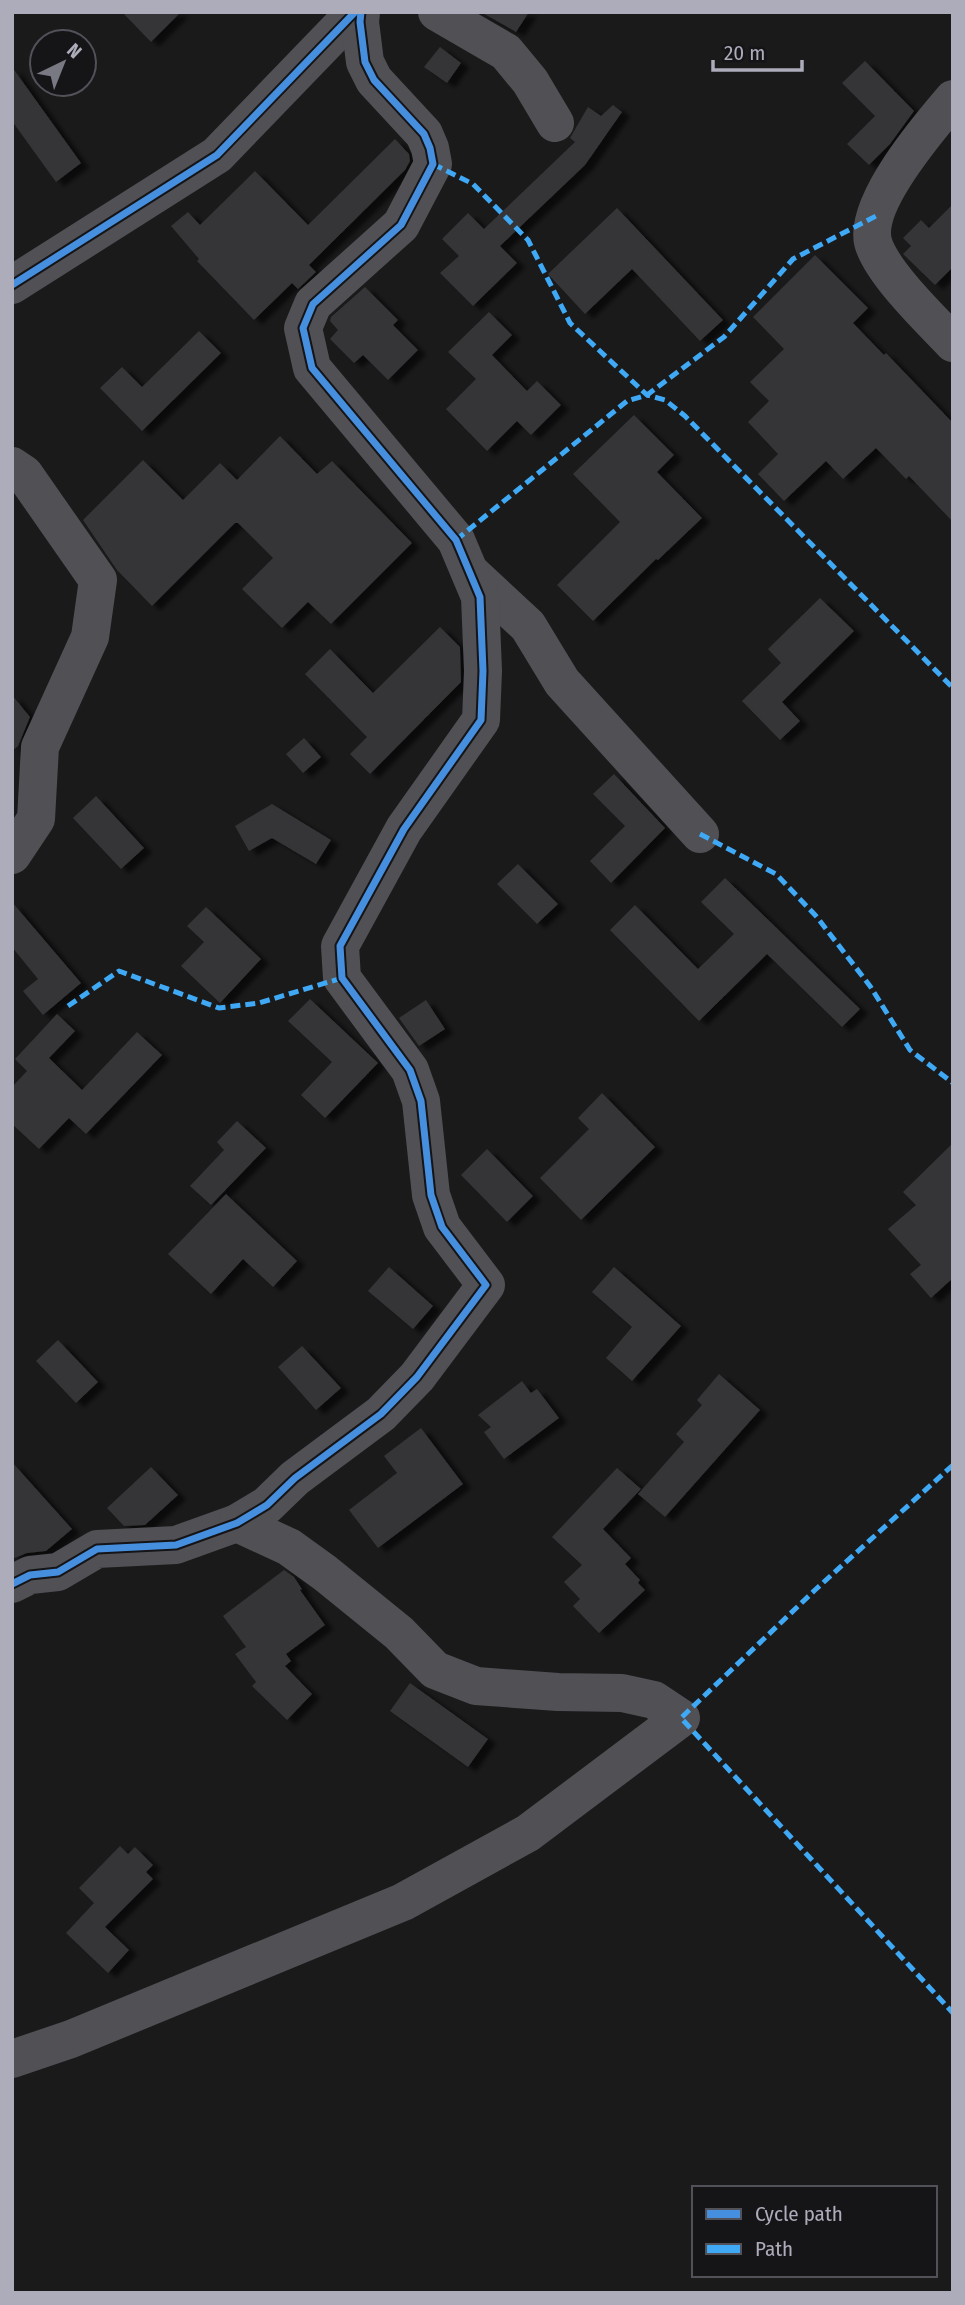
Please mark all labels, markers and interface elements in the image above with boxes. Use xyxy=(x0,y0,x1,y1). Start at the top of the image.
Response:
north arrow xyxy=(28,28,98,98)
scale bar xyxy=(713,28,802,72)
text: N xyxy=(62,39,86,63)
text: 20 m xyxy=(724,40,765,66)
legend xyxy=(692,2186,937,2277)
text: Cycle path xyxy=(755,2201,843,2227)
text: Path xyxy=(755,2236,793,2262)

